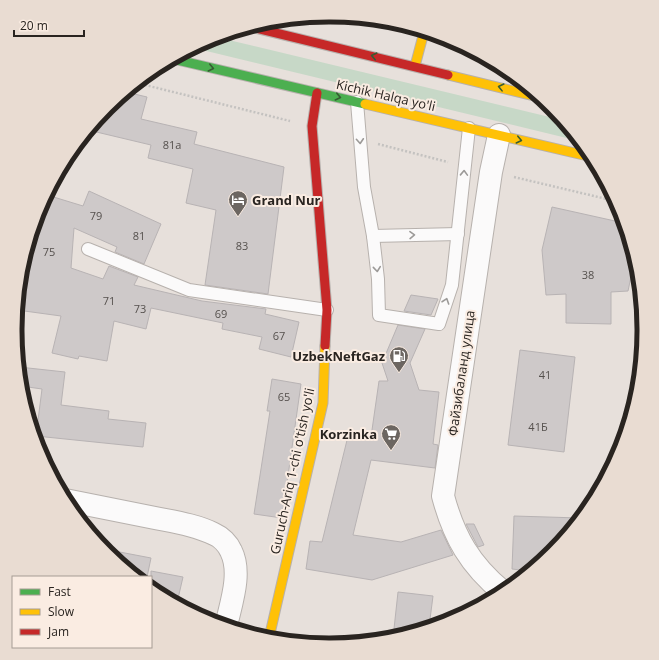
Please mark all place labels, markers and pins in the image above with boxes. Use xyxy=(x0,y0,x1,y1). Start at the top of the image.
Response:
hotel icon: Grand Nur xyxy=(227,189,249,217)
place label: Grand Nur xyxy=(252,191,320,209)
fuel station icon: UzbekNeftGaz xyxy=(388,345,410,373)
place label: UzbekNeftGaz xyxy=(292,347,385,365)
supermarket icon: Korzinka xyxy=(380,423,402,451)
place label: Korzinka xyxy=(320,425,377,443)

